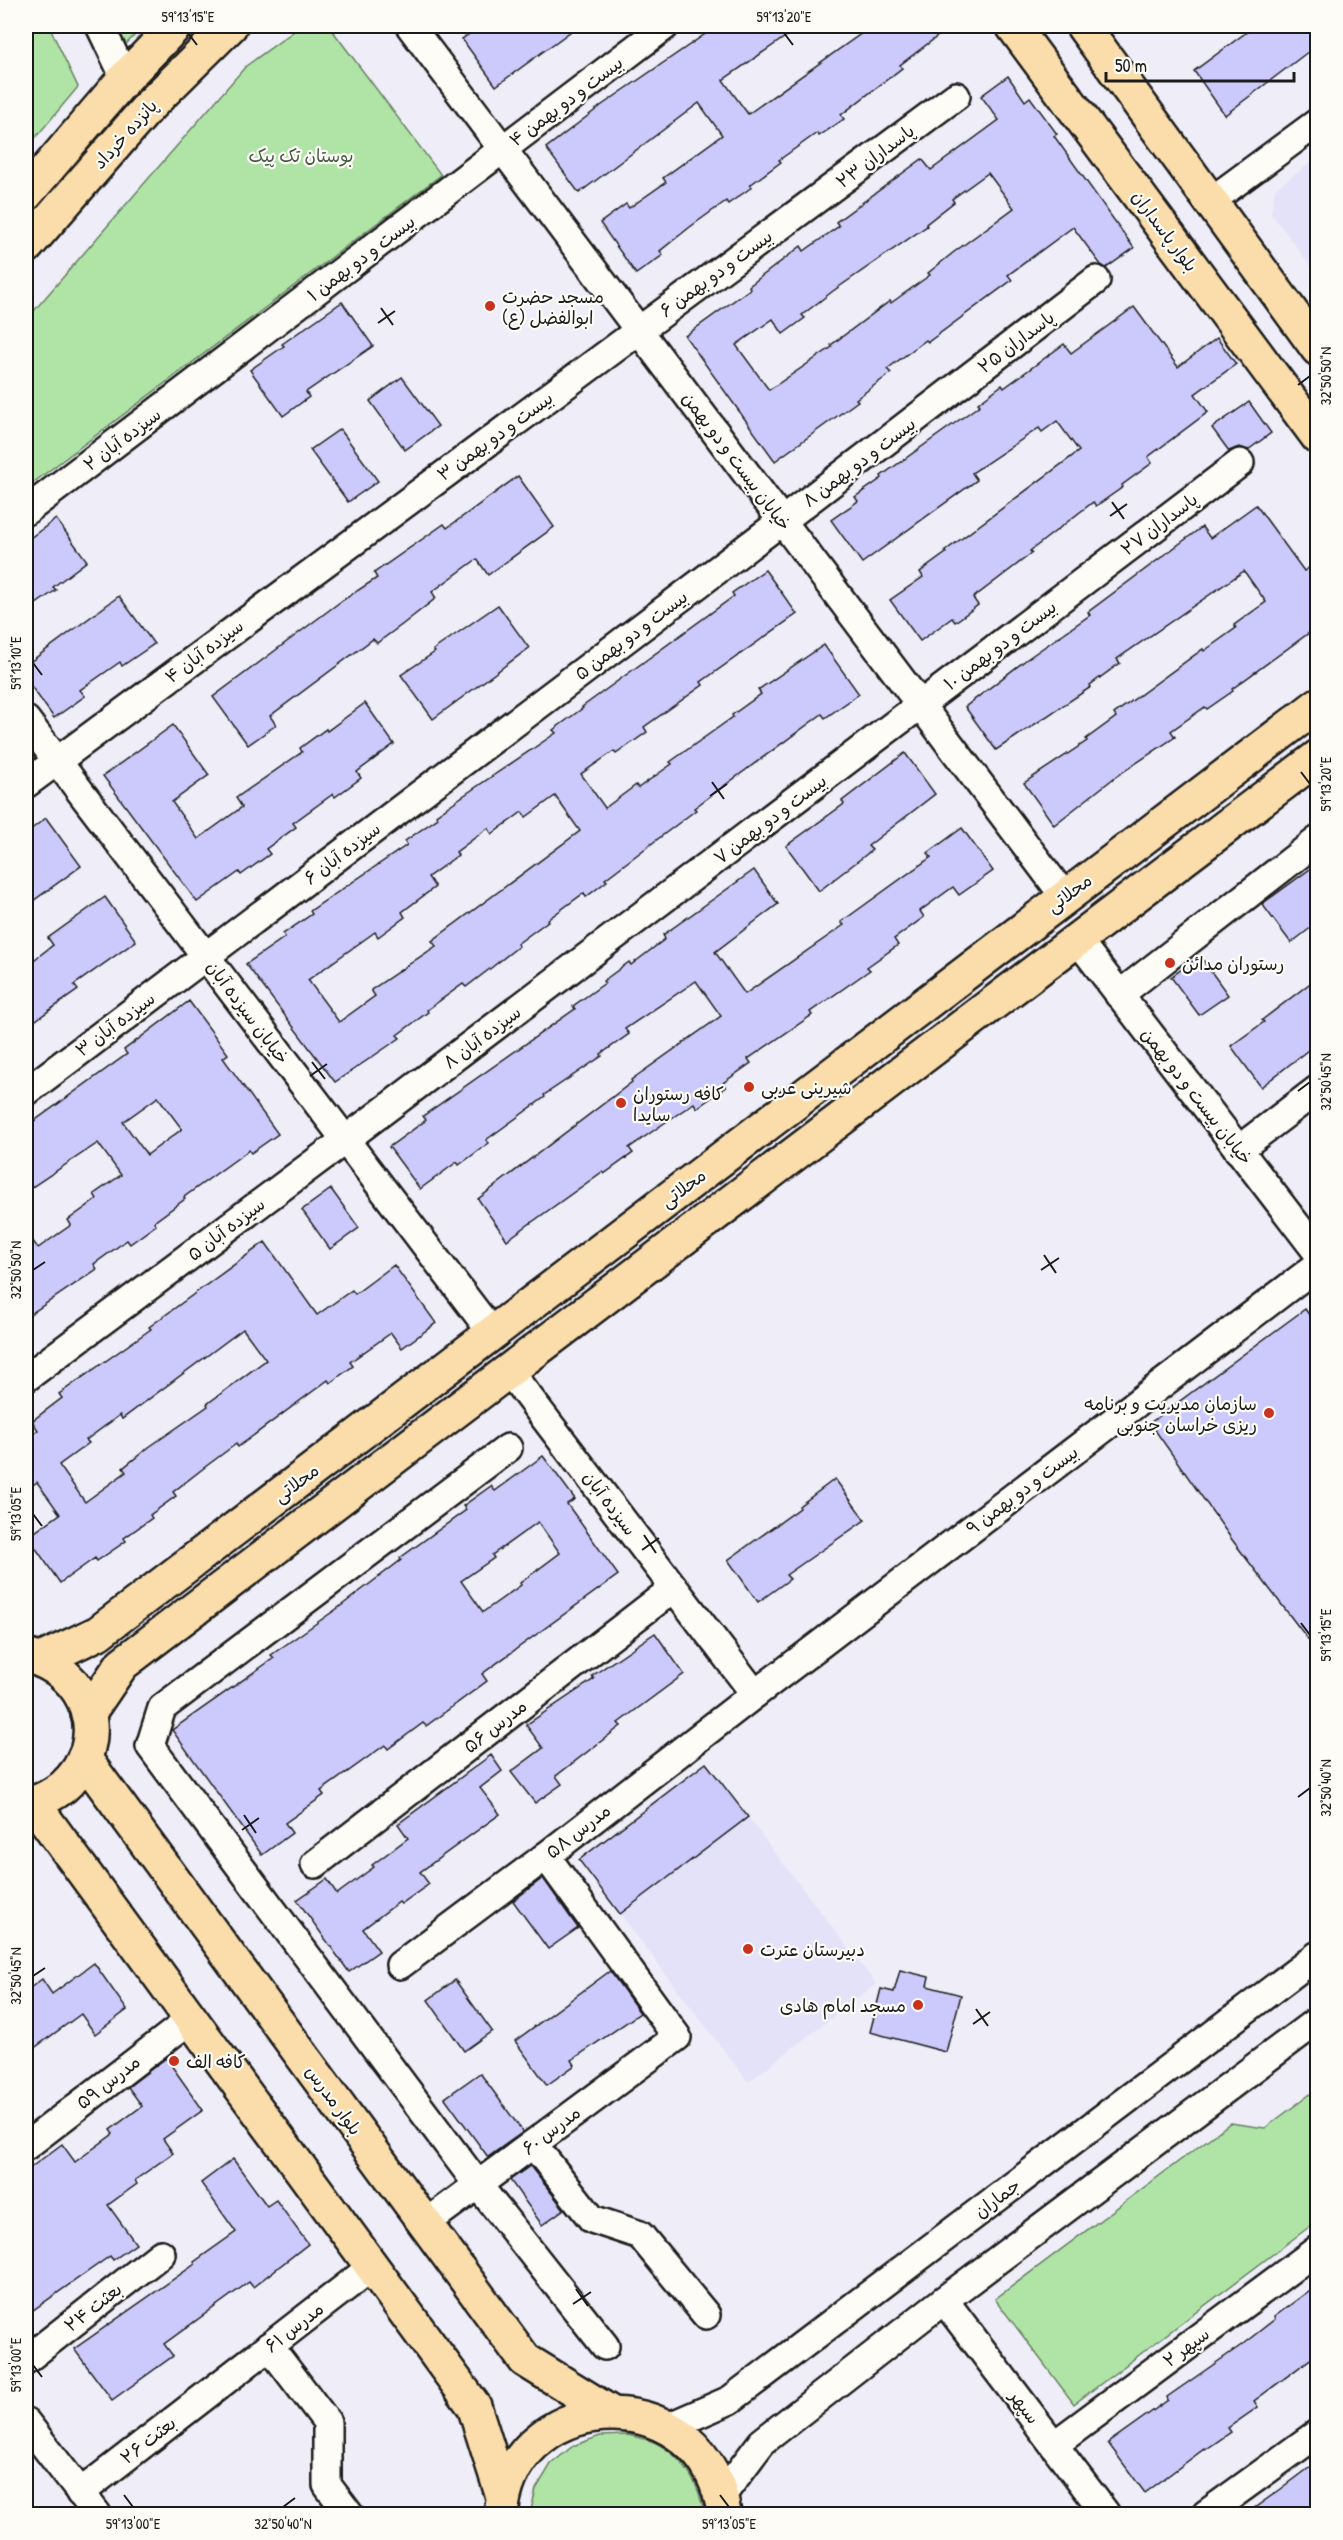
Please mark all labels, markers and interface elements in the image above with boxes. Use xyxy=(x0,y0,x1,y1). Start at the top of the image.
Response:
text: 59°13'15"E xyxy=(162,6,215,27)
text: 59°13'20"E xyxy=(757,6,812,27)
scale bar xyxy=(1106,45,1294,83)
street label: بیست و دو بهمن ۴ xyxy=(504,50,628,152)
text: 50 m xyxy=(1115,53,1147,78)
street label: پانزده خرداد xyxy=(87,94,163,174)
street label: پاسداران ۲۳ xyxy=(831,118,919,194)
park label: بوستان تک پیک xyxy=(248,143,354,168)
street label: بلوار پاسداران xyxy=(1126,185,1204,277)
street label: بیست و دو بهمن ۱ xyxy=(302,209,420,307)
street label: بیست و دو بهمن ۶ xyxy=(654,223,778,323)
place label: مسجد حضرت ابوالفضل (ع) xyxy=(502,284,604,330)
marker: مسجد حضرت ابوالفضل (ع) xyxy=(483,299,497,313)
street label: پاسداران ۲۵ xyxy=(972,305,1060,379)
text: 32°50'50"N xyxy=(1315,347,1336,405)
street label: بیست و دو بهمن ۳ xyxy=(432,385,558,487)
street label: خیابان بیست و دو بهمن xyxy=(677,387,797,535)
street label: سیزده آبان ۲ xyxy=(78,402,166,476)
street label: بیست و دو بهمن ۸ xyxy=(797,411,921,513)
street label: پاسداران ۲۷ xyxy=(1115,487,1203,561)
street label: بیست و دو بهمن ۵ xyxy=(569,584,693,686)
street label: بیست و دو بهمن ۱۰ xyxy=(938,594,1062,696)
street label: سیزده آبان ۴ xyxy=(160,613,248,689)
text: 59°13'10"E xyxy=(5,636,26,690)
text: 59°13'20"E xyxy=(1315,756,1336,811)
street label: بیست و دو بهمن ۷ xyxy=(708,768,832,870)
street label: سیزده آبان ۶ xyxy=(299,816,385,890)
street label: محلاتی xyxy=(1041,868,1097,918)
place label: رستوران مدائن xyxy=(1182,951,1284,976)
street label: خیابان سیزده آبان xyxy=(201,955,295,1069)
marker: رستوران مدائن xyxy=(1163,956,1177,970)
street label: سیزده آبان ۳ xyxy=(70,986,160,1062)
street label: سیزده آبان ۸ xyxy=(438,999,526,1075)
street label: خیابان بیست و دو بهمن xyxy=(1136,1022,1258,1170)
text: 32°50'45"N xyxy=(1315,1053,1336,1111)
place label: شیرینی عربی xyxy=(761,1075,852,1100)
marker: شیرینی عربی xyxy=(742,1080,756,1094)
place label: کافه رستوران سایدا xyxy=(633,1081,724,1127)
marker: کافه رستوران سایدا xyxy=(614,1096,628,1110)
street label: محلاتی xyxy=(655,1163,711,1213)
street label: سیزده آبان ۵ xyxy=(182,1191,270,1267)
text: 32°50'50"N xyxy=(5,1241,26,1299)
place label: سازمان مدیریت و برنامه ریزی خراسان جنوبی xyxy=(1084,1391,1257,1437)
marker: سازمان مدیریت و برنامه ریزی خراسان جنوبی xyxy=(1262,1406,1276,1420)
street label: بیست و دو بهمن ۹ xyxy=(961,1440,1083,1540)
street label: محلاتی xyxy=(268,1458,324,1508)
street label: سیزده آبان xyxy=(577,1466,643,1540)
text: 59°13'05"E xyxy=(5,1487,26,1541)
text: 59°13'15"E xyxy=(1315,1608,1336,1661)
street label: مدرس ۵۶ xyxy=(458,1693,532,1759)
text: 32°50'40"N xyxy=(1315,1759,1336,1817)
street label: مدرس ۵۸ xyxy=(540,1798,616,1864)
place label: دبیرستان عترت xyxy=(760,1937,865,1962)
marker: دبیرستان عترت xyxy=(741,1942,755,1956)
text: 32°50'45"N xyxy=(5,1947,26,2005)
place label: مسجد امام هادی xyxy=(780,1993,906,2020)
marker: مسجد امام هادی xyxy=(911,1998,925,2012)
street label: مدرس ۵۹ xyxy=(71,2049,145,2115)
place label: کافه الف xyxy=(186,2049,246,2074)
marker: کافه الف xyxy=(167,2054,181,2068)
street label: بلوار مدرس xyxy=(300,2060,368,2140)
street label: مدرس ۶۰ xyxy=(516,2100,586,2160)
street label: جماران xyxy=(969,2172,1025,2224)
street label: بعثت ۲۴ xyxy=(59,2277,127,2337)
street label: مدرس ۶۱ xyxy=(259,2296,329,2358)
street label: سپهر ۲ xyxy=(1157,2321,1215,2373)
text: 59°13'00"E xyxy=(5,2337,26,2392)
street label: سپهر xyxy=(1003,2383,1046,2429)
street label: بعثت ۲۶ xyxy=(115,2410,181,2470)
text: 59°13'00"E xyxy=(106,2513,161,2534)
text: 32°50'40"N xyxy=(254,2513,312,2534)
text: 59°13'05"E xyxy=(702,2513,756,2534)

